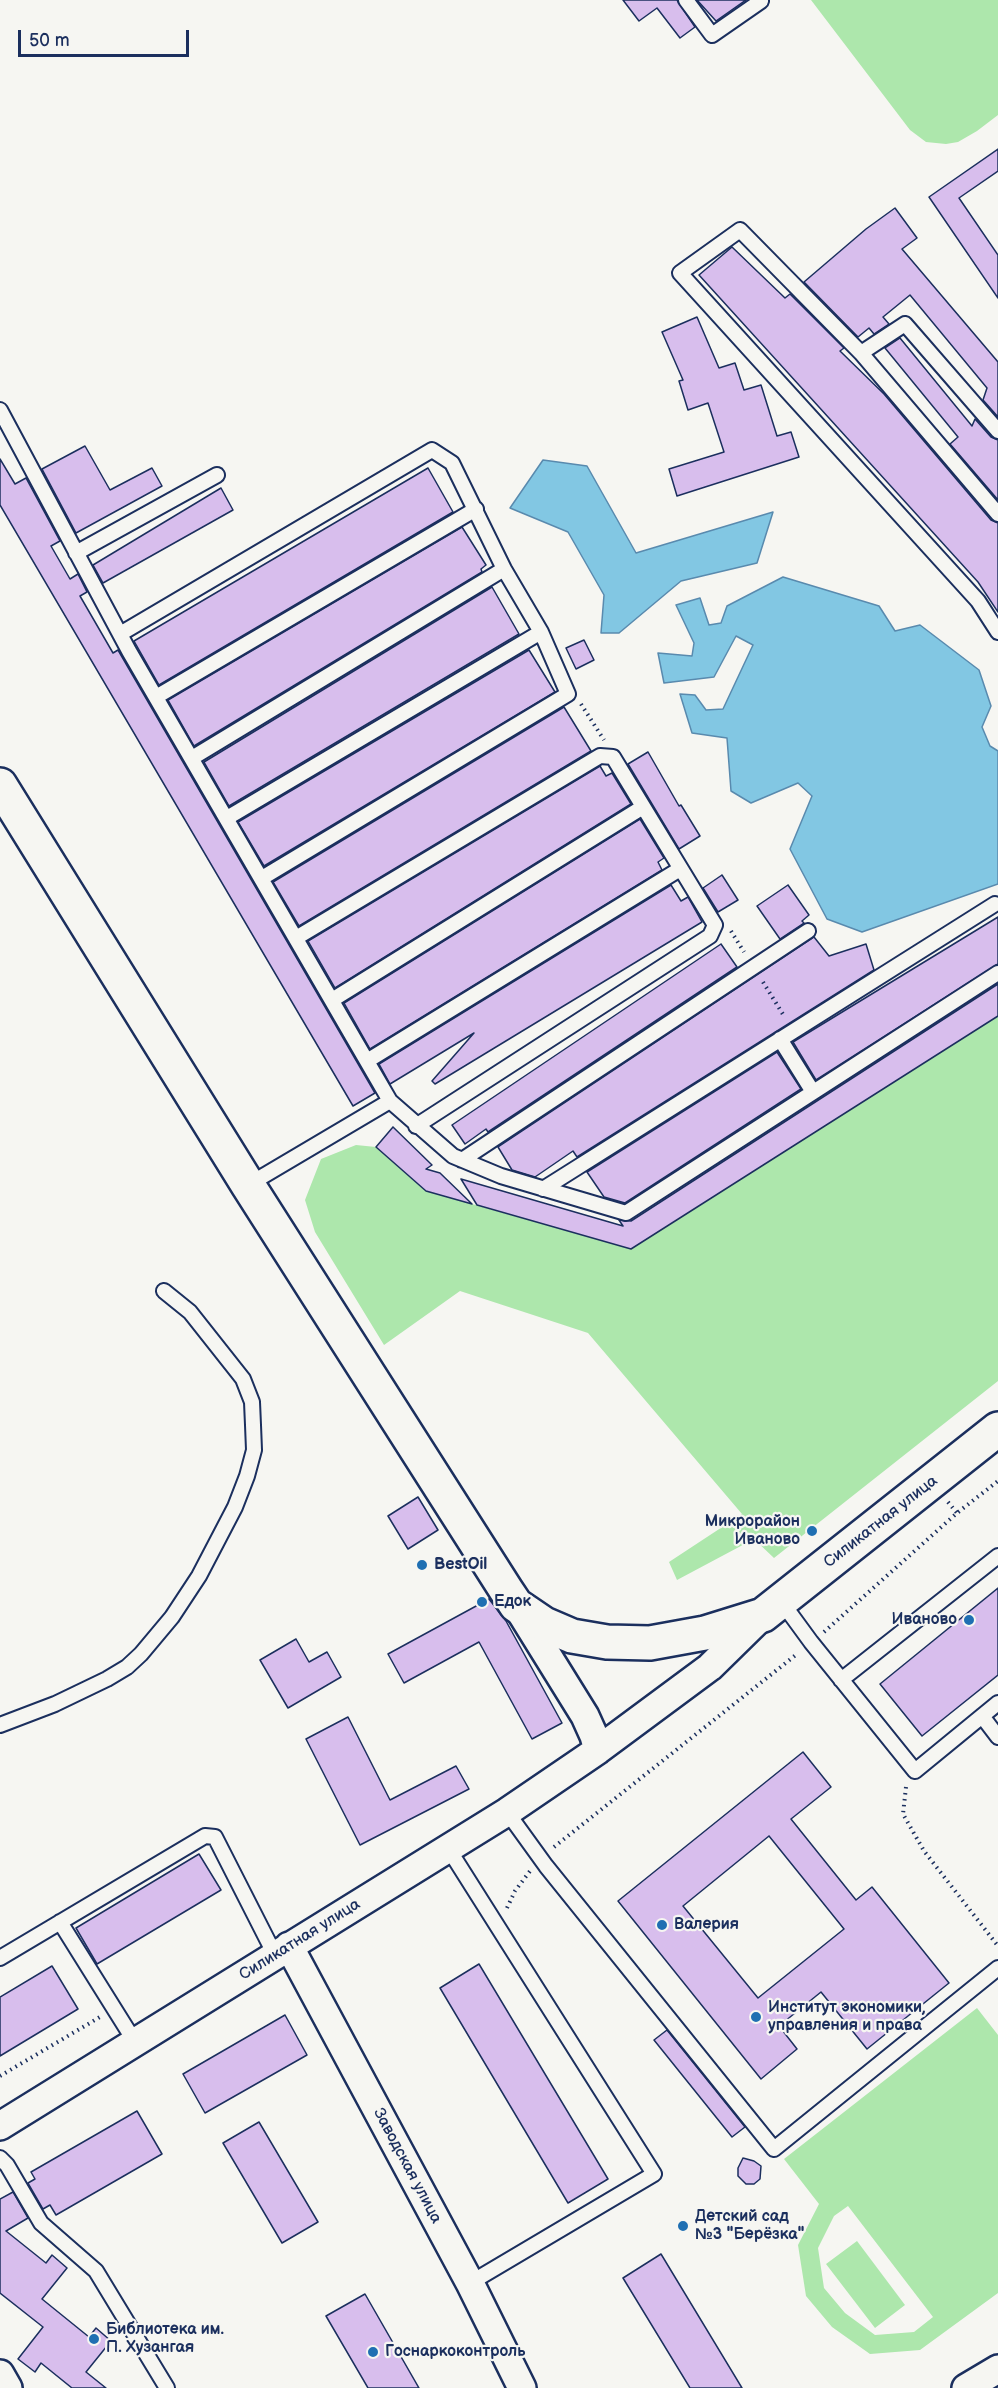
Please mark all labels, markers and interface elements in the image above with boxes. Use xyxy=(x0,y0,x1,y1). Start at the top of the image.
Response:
scale bar xyxy=(21,18,192,56)
text: 50 m xyxy=(29,30,70,51)
street label: Силикатная улица xyxy=(820,1472,942,1572)
place label: Микрорайон Иваново xyxy=(705,1512,800,1550)
marker: Микрорайон Иваново xyxy=(805,1524,819,1538)
place label: BestOil xyxy=(434,1555,487,1575)
marker: BestOil xyxy=(415,1558,429,1572)
place label: Едок xyxy=(494,1592,531,1612)
marker: Едок xyxy=(475,1595,489,1609)
place label: Иваново xyxy=(892,1610,957,1630)
marker: Иваново xyxy=(962,1613,976,1627)
street label: Силикатная улица xyxy=(236,1895,364,1985)
place label: Валерия xyxy=(674,1915,739,1935)
marker: Валерия xyxy=(655,1918,669,1932)
place label: Институт экономики, управления и права xyxy=(768,1998,926,2036)
marker: Институт экономики, управления и права xyxy=(749,2010,763,2024)
street label: Заводская улица xyxy=(369,2105,445,2227)
place label: Детский сад №3 "Берёзка" xyxy=(695,2207,804,2245)
marker: Детский сад №3 "Берёзка" xyxy=(676,2219,690,2233)
place label: Библиотека им. П. Хузангая xyxy=(106,2320,224,2358)
marker: Библиотека им. П. Хузангая xyxy=(87,2332,101,2346)
place label: Госнаркоконтроль xyxy=(385,2342,525,2362)
marker: Госнаркоконтроль xyxy=(366,2345,380,2359)

